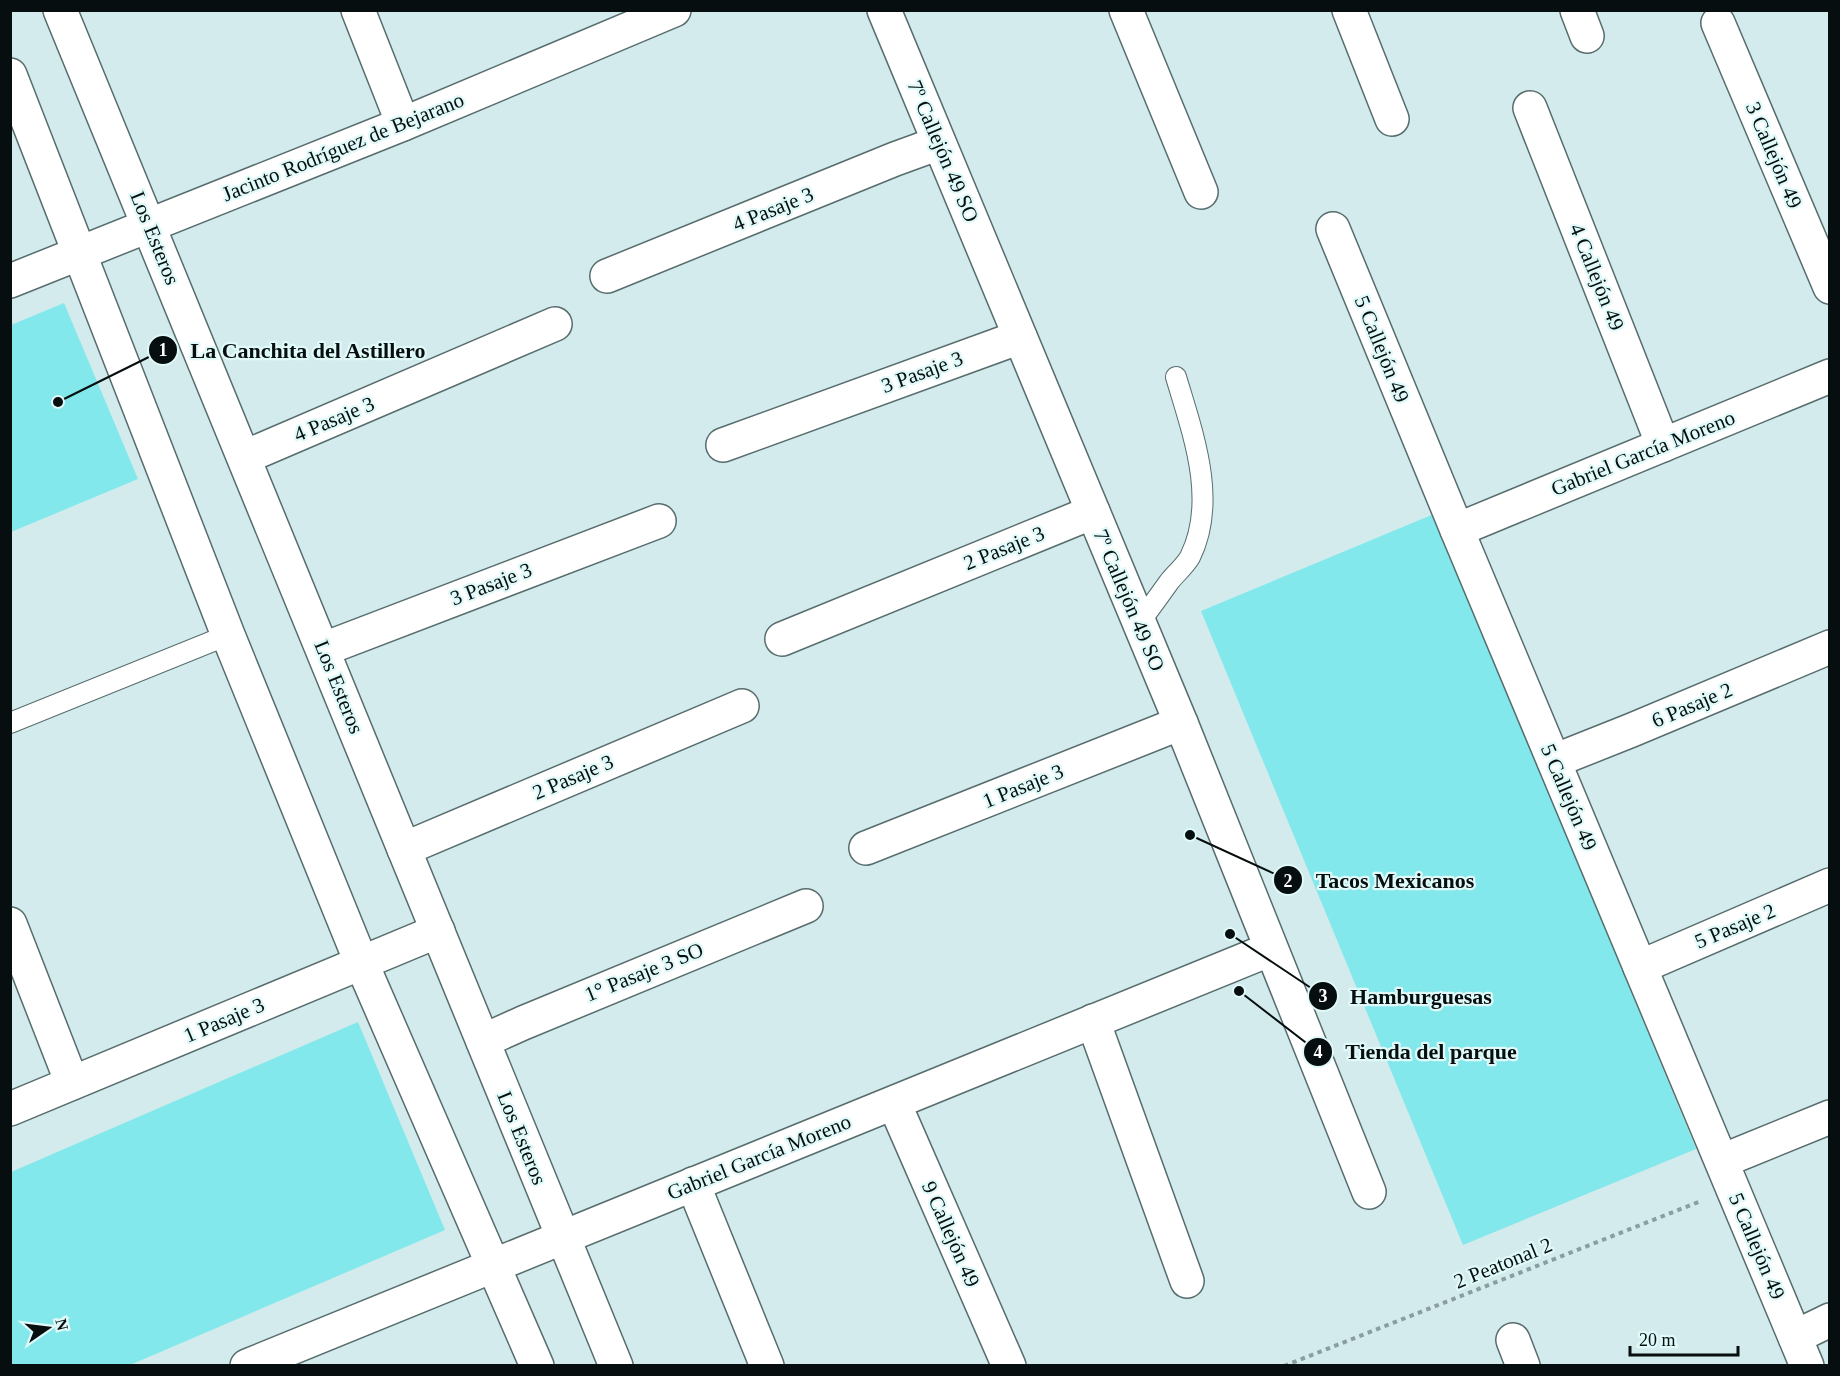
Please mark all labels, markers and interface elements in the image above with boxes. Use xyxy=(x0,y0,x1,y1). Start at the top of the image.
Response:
street label: 7º Callejón 49 SO xyxy=(902,76,984,226)
street label: Jacinto Rodríguez de Bejarano xyxy=(219,87,467,207)
street label: 3 Callejón 49 xyxy=(1741,98,1807,212)
street label: 4 Pasaje 3 xyxy=(729,182,817,236)
street label: Los Esteros xyxy=(125,188,185,288)
street label: 4 Callejón 49 xyxy=(1565,220,1629,334)
street label: 5 Callejón 49 xyxy=(1350,292,1414,406)
callout: La Canchita del Astillero xyxy=(148,330,438,370)
text: La Canchita del Astillero xyxy=(191,338,425,363)
text: 1 xyxy=(159,340,168,360)
street label: 3 Pasaje 3 xyxy=(878,346,966,398)
street label: 4 Pasaje 3 xyxy=(290,391,378,447)
street label: Gabriel García Moreno xyxy=(1548,405,1738,501)
street label: 2 Pasaje 3 xyxy=(960,521,1048,575)
street label: 7º Callejón 49 SO xyxy=(1088,525,1170,675)
street label: 3 Pasaje 3 xyxy=(447,558,535,610)
street label: Los Esteros xyxy=(309,637,369,737)
street label: 6 Pasaje 2 xyxy=(1648,677,1736,733)
street label: 5 Callejón 49 xyxy=(1536,740,1602,854)
street label: 2 Pasaje 3 xyxy=(529,749,617,805)
street label: 1 Pasaje 3 xyxy=(979,759,1067,813)
callout: Tacos Mexicanos xyxy=(1273,860,1486,900)
text: Tacos Mexicanos xyxy=(1316,868,1475,893)
text: 2 xyxy=(1284,871,1293,891)
street label: 5 Pasaje 2 xyxy=(1691,898,1779,954)
street label: 1° Pasaje 3 SO xyxy=(581,937,707,1007)
callout: Hamburguesas xyxy=(1308,976,1504,1016)
text: Hamburguesas xyxy=(1350,984,1492,1009)
text: 3 xyxy=(1319,986,1328,1006)
street label: 1 Pasaje 3 xyxy=(180,992,268,1048)
callout: Tienda del parque xyxy=(1303,1032,1528,1072)
text: Tienda del parque xyxy=(1345,1039,1517,1064)
text: 4 xyxy=(1314,1042,1323,1062)
street label: Los Esteros xyxy=(492,1088,552,1188)
street label: Gabriel García Moreno xyxy=(664,1109,854,1205)
street label: 9 Callejón 49 xyxy=(917,1177,985,1291)
street label: 5 Callejón 49 xyxy=(1724,1189,1790,1303)
street label: 2 Peatonal 2 xyxy=(1450,1232,1556,1294)
north arrow xyxy=(18,1298,78,1358)
text: N xyxy=(52,1317,72,1333)
scale bar xyxy=(1630,1319,1738,1357)
text: 20 m xyxy=(1639,1330,1676,1350)

